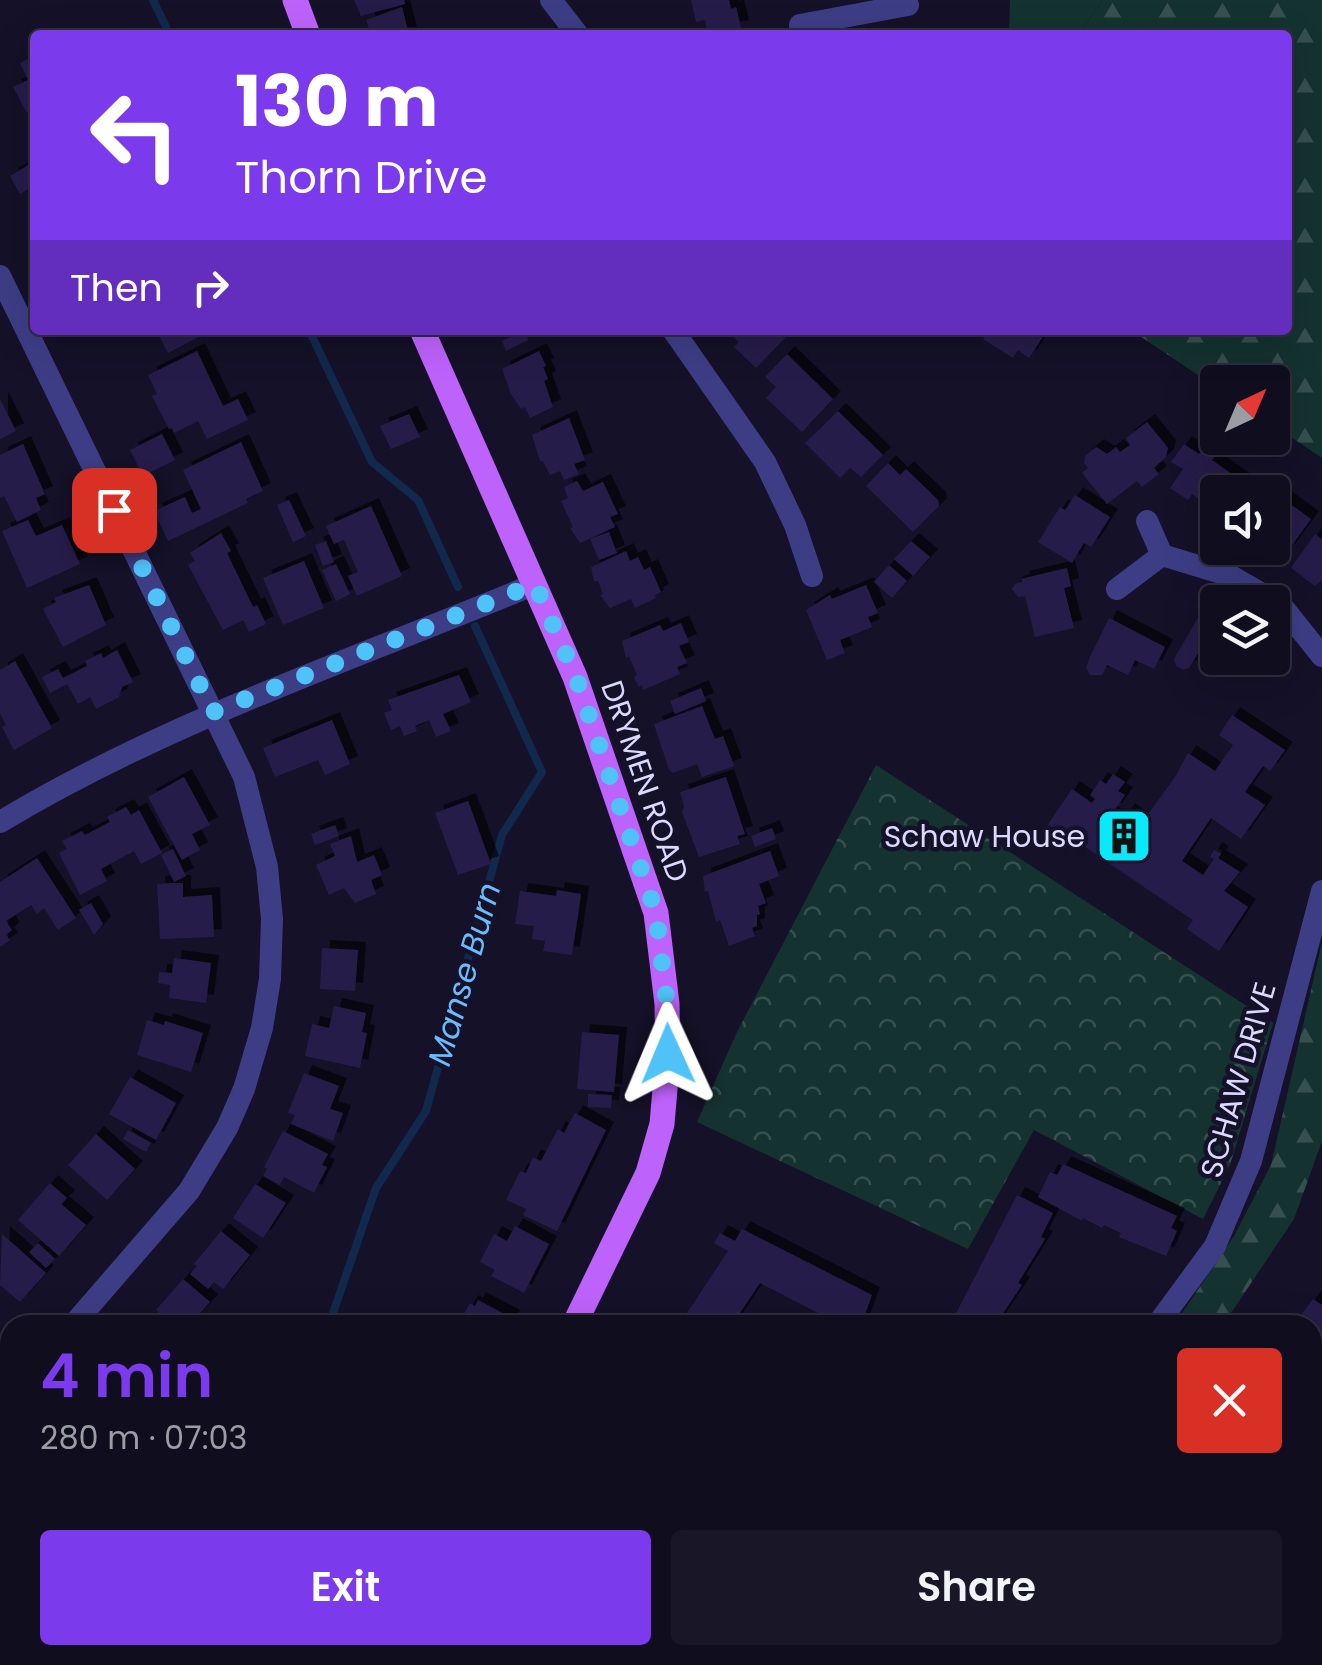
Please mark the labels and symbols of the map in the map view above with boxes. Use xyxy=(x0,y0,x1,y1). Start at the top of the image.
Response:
north arrow xyxy=(1200,365,1290,455)
pin xyxy=(72,468,157,553)
street label: DRYMEN ROAD xyxy=(590,674,700,888)
building icon: Schaw House xyxy=(1094,806,1154,866)
place label: Schaw House xyxy=(884,815,1085,858)
water label: Manse Burn xyxy=(416,877,512,1071)
street label: SCHAW DRIVE xyxy=(1190,977,1286,1183)
position arrow xyxy=(616,1002,720,1106)

